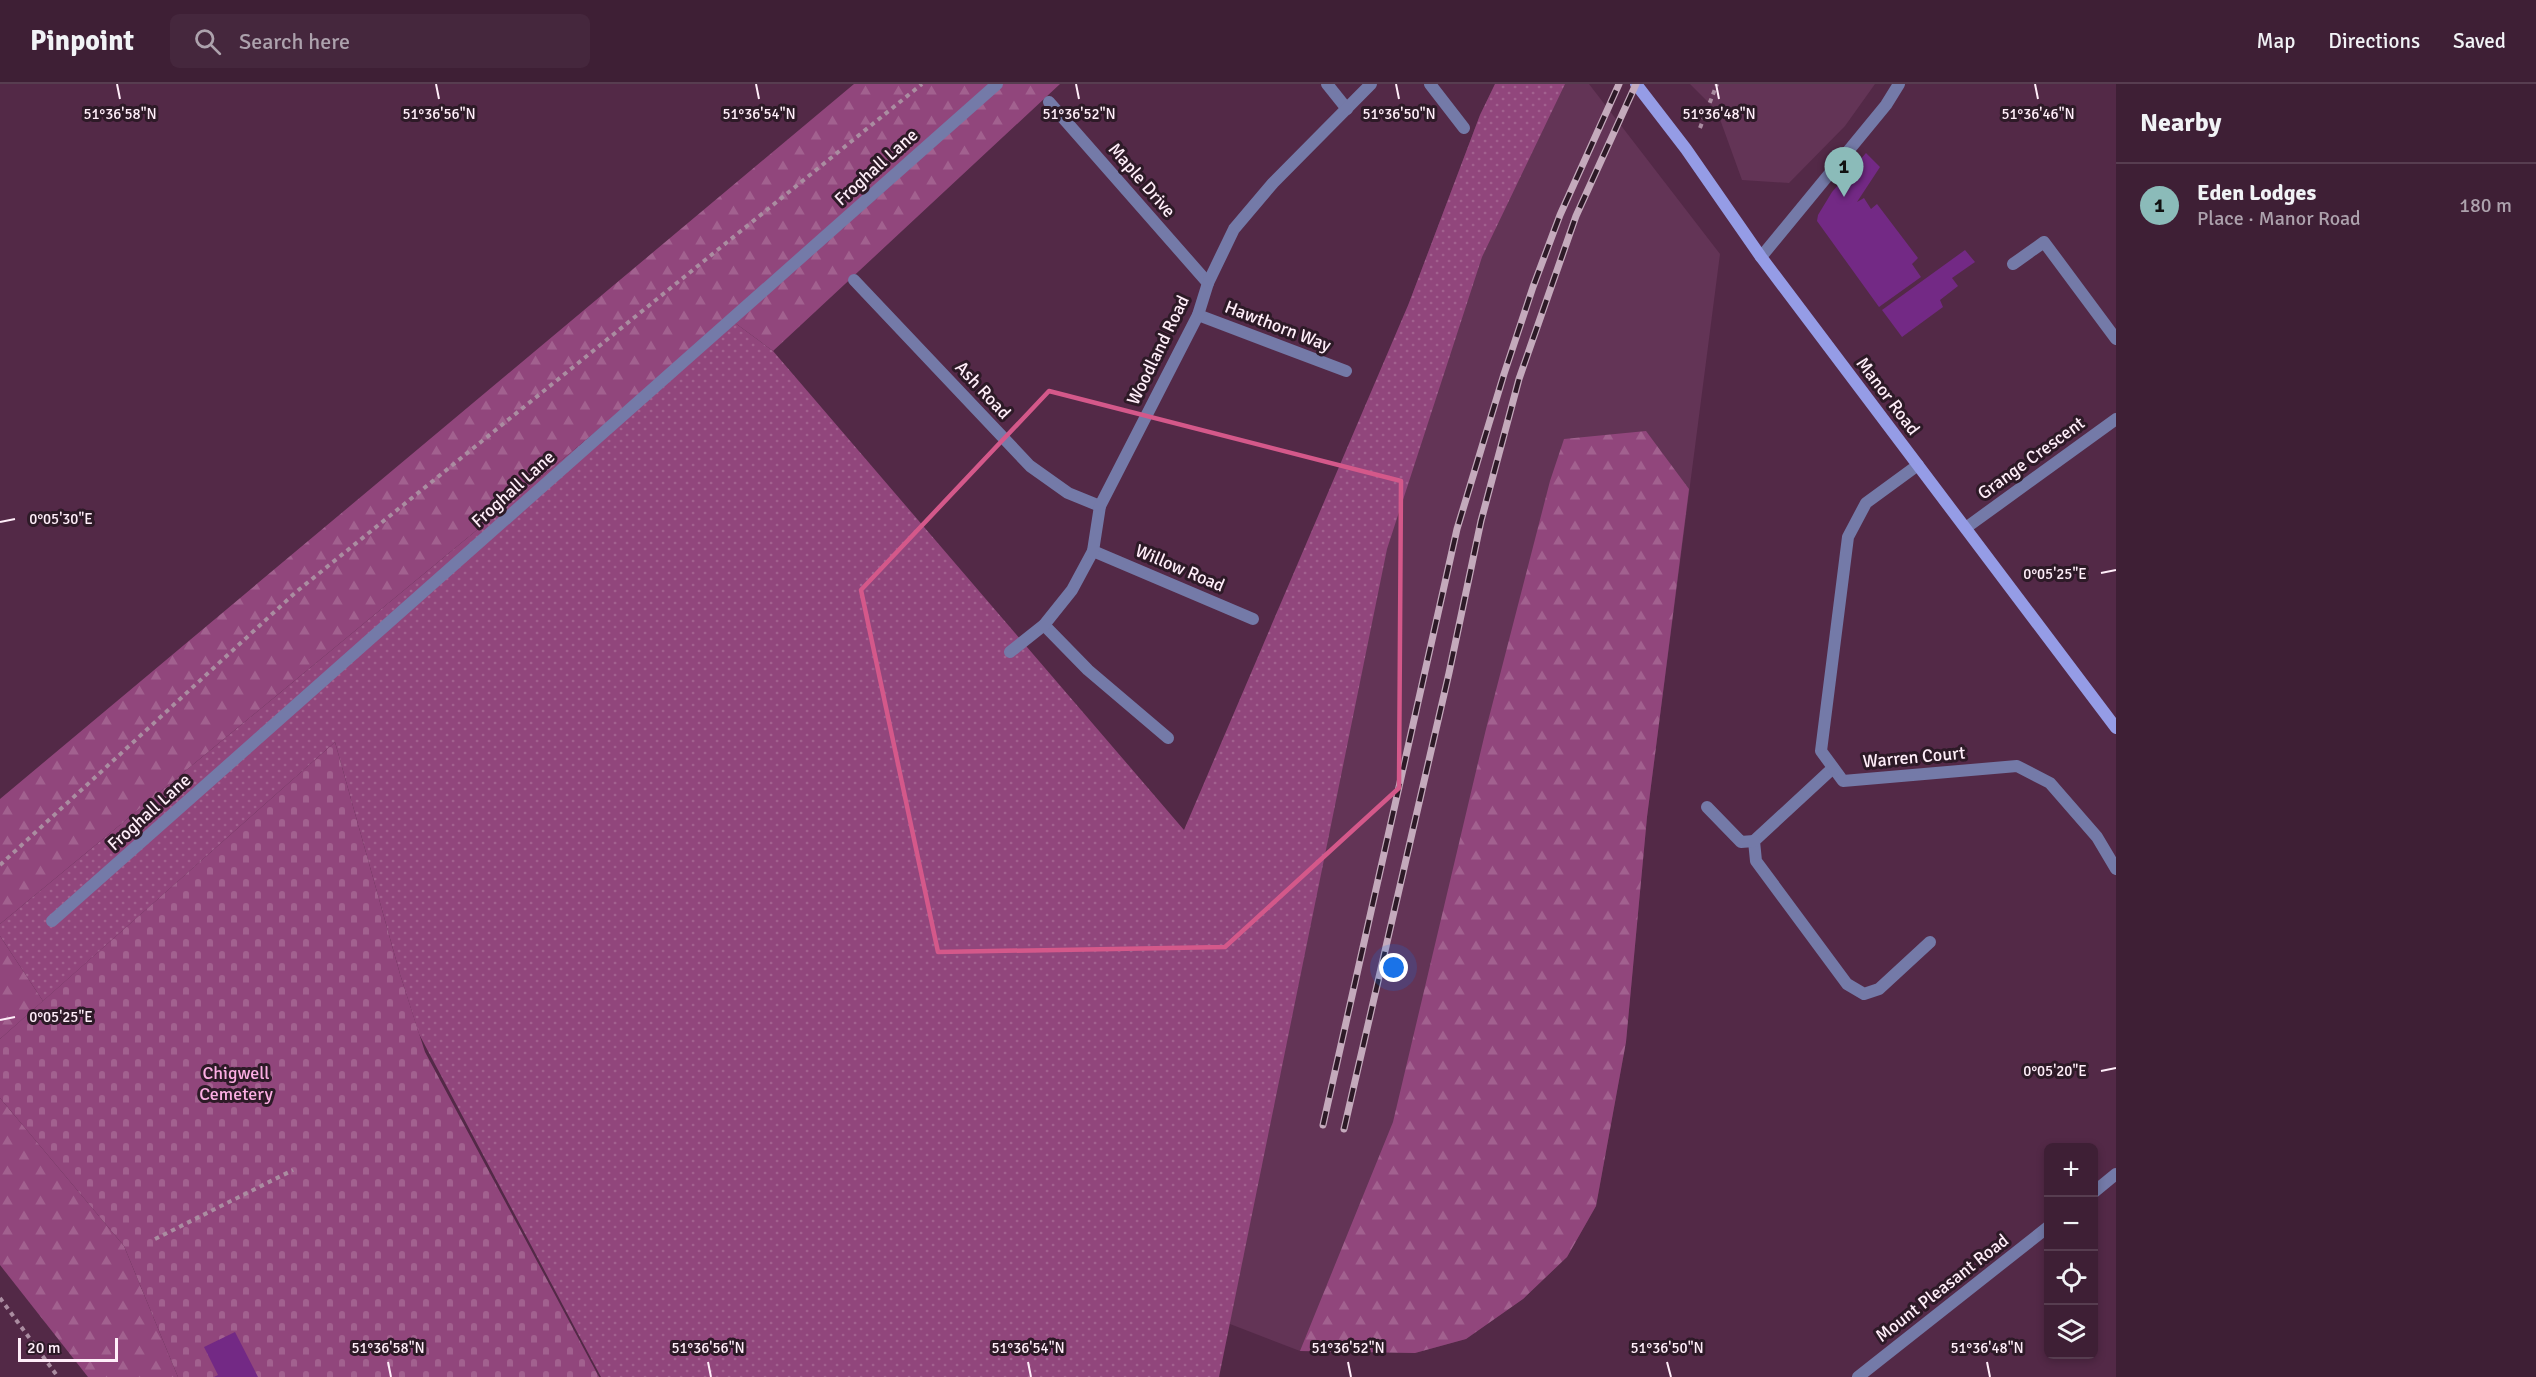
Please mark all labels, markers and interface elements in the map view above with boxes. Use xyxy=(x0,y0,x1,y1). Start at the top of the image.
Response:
search box xyxy=(170,14,590,68)
text: Pinpoint xyxy=(30,24,134,58)
icon: search xyxy=(191,25,224,58)
text: Search here xyxy=(239,28,350,55)
text: Map xyxy=(2257,28,2295,54)
text: Directions xyxy=(2328,28,2420,54)
text: Saved xyxy=(2453,28,2506,54)
text: 51°36'58"N xyxy=(83,105,157,123)
text: 51°36'56"N xyxy=(402,105,476,123)
text: 51°36'54"N xyxy=(722,105,796,123)
text: 51°36'52"N xyxy=(1042,105,1116,123)
text: 51°36'50"N xyxy=(1362,105,1436,123)
text: 51°36'48"N xyxy=(1682,105,1756,123)
text: 51°36'46"N xyxy=(2001,105,2075,123)
text: Nearby xyxy=(2140,107,2221,139)
street label: Froghall Lane xyxy=(830,124,922,210)
street label: Maple Drive xyxy=(1104,138,1180,222)
pin: 1 xyxy=(1824,147,1864,197)
text: Eden Lodges xyxy=(2197,179,2316,206)
text: 1 xyxy=(2154,193,2165,218)
text: 180 m xyxy=(2459,193,2512,218)
text: Place · Manor Road xyxy=(2197,206,2361,231)
street label: Woodland Road xyxy=(1122,292,1194,408)
street label: Hawthorn Way xyxy=(1222,296,1335,357)
street label: Manor Road xyxy=(1852,353,1924,439)
street label: Ash Road xyxy=(951,356,1015,424)
street label: Grange Crescent xyxy=(1973,412,2089,504)
street label: Froghall Lane xyxy=(467,446,559,532)
text: 0°05'30"E xyxy=(29,510,93,528)
street label: Willow Road xyxy=(1132,539,1228,597)
text: 0°05'25"E xyxy=(2023,565,2087,583)
street label: Warren Court xyxy=(1862,742,1966,772)
street label: Froghall Lane xyxy=(103,769,195,855)
your location xyxy=(1379,953,1408,982)
text: 0°05'25"E xyxy=(29,1008,93,1026)
park label: Chigwell Cemetery xyxy=(199,1062,273,1105)
text: 0°05'20"E xyxy=(2023,1062,2087,1080)
map controls xyxy=(2044,1143,2098,1359)
button: + xyxy=(2044,1143,2098,1197)
button: − xyxy=(2044,1197,2098,1251)
street label: Mount Pleasant Road xyxy=(1871,1229,2013,1347)
button: locate xyxy=(2044,1251,2098,1305)
button: layers xyxy=(2044,1305,2098,1359)
scale bar xyxy=(18,1335,118,1362)
text: 20 m xyxy=(27,1338,61,1358)
text: 51°36'58"N xyxy=(351,1339,425,1357)
text: 51°36'56"N xyxy=(671,1339,745,1357)
text: 51°36'54"N xyxy=(991,1339,1065,1357)
text: 51°36'52"N xyxy=(1311,1339,1385,1357)
text: 51°36'50"N xyxy=(1630,1339,1704,1357)
text: 51°36'48"N xyxy=(1950,1339,2024,1357)

